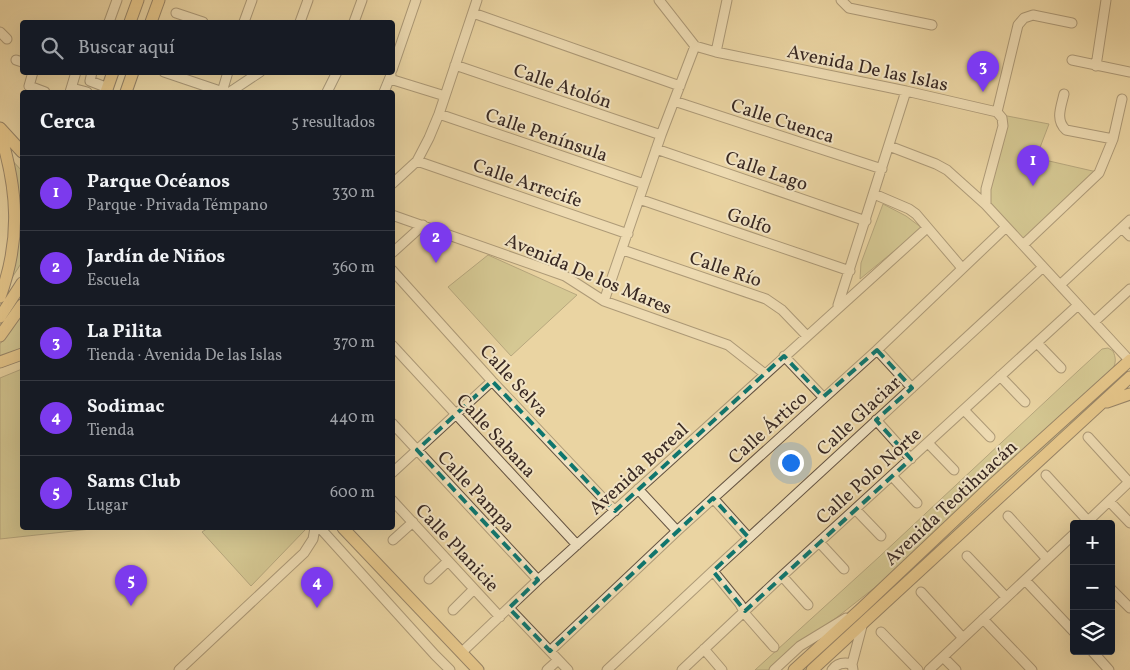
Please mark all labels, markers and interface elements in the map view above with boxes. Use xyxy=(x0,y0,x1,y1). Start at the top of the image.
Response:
search box xyxy=(20,20,395,75)
icon: search xyxy=(38,34,66,62)
text: Buscar aquí xyxy=(78,35,175,61)
street label: Avenida De las Islas xyxy=(785,39,951,99)
pin: 3 xyxy=(967,51,999,92)
street label: Calle Atolón xyxy=(510,58,615,116)
street label: Calle Cuenca xyxy=(727,93,838,151)
street label: Calle Península xyxy=(482,103,611,169)
text: Cerca xyxy=(40,108,95,137)
text: 5 resultados xyxy=(291,112,375,134)
pin: 1 xyxy=(1017,145,1049,186)
street label: Calle Lago xyxy=(721,146,811,198)
street label: Calle Arrecife xyxy=(469,153,586,215)
text: Parque Océanos xyxy=(87,169,230,195)
text: 1 xyxy=(53,182,59,204)
text: 330 m xyxy=(332,182,375,204)
text: Parque · Privada Témpano xyxy=(87,195,268,217)
street label: Golfo xyxy=(723,202,775,242)
pin: 2 xyxy=(420,222,452,263)
street label: Avenida De los Mares xyxy=(501,228,676,322)
text: Jardín de Niños xyxy=(87,244,225,270)
street label: Calle Río xyxy=(686,245,765,294)
text: 2 xyxy=(52,257,60,279)
text: 360 m xyxy=(332,257,375,279)
text: Escuela xyxy=(87,270,140,292)
text: La Pilita xyxy=(87,319,162,345)
text: 3 xyxy=(52,332,60,354)
text: 370 m xyxy=(333,332,375,354)
street label: Calle Selva xyxy=(473,339,554,423)
text: Tienda · Avenida De las Islas xyxy=(87,345,282,367)
street label: Calle Glaciar xyxy=(811,371,907,462)
street label: Calle Ártico xyxy=(723,386,814,471)
street label: Calle Sabana xyxy=(450,388,541,484)
text: Sodimac xyxy=(87,394,164,420)
text: 4 xyxy=(51,407,61,429)
text: 440 m xyxy=(329,407,375,429)
street label: Avenida Boreal xyxy=(584,417,695,521)
text: Tienda xyxy=(87,420,135,442)
street label: Calle Polo Norte xyxy=(811,422,928,531)
street label: Avenida Teotihuacán xyxy=(879,435,1024,572)
street label: Calle Pampa xyxy=(431,446,520,539)
your location xyxy=(778,450,804,476)
text: Sams Club xyxy=(87,469,181,495)
text: 5 xyxy=(52,482,60,504)
text: 600 m xyxy=(330,482,375,504)
text: Lugar xyxy=(87,495,128,517)
street label: Calle Planicie xyxy=(409,498,504,598)
map controls xyxy=(1070,520,1115,655)
button: + xyxy=(1070,520,1115,565)
pin: 5 xyxy=(115,565,147,606)
button: − xyxy=(1070,565,1115,610)
pin: 4 xyxy=(301,567,333,608)
button: layers xyxy=(1070,610,1115,655)

